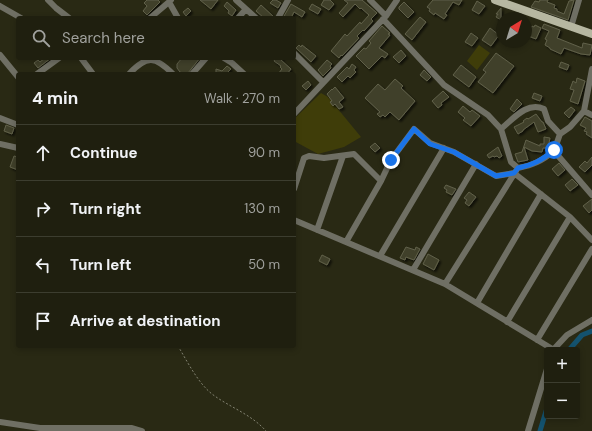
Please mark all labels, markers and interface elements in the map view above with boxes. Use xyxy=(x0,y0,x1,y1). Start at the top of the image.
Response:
north arrow xyxy=(496,12,532,48)
search box xyxy=(16,16,296,60)
icon: search xyxy=(30,27,52,49)
text: Search here xyxy=(62,28,145,48)
text: 4 min xyxy=(32,87,78,109)
text: Walk · 270 m xyxy=(204,90,280,107)
route start xyxy=(545,141,563,159)
icon: ahead xyxy=(32,142,54,164)
text: Continue xyxy=(70,143,138,163)
text: 90 m xyxy=(248,144,280,161)
route end xyxy=(382,151,400,169)
icon: right xyxy=(32,198,54,220)
text: Turn right xyxy=(70,199,141,219)
text: 130 m xyxy=(244,200,280,217)
icon: left xyxy=(32,254,54,276)
text: Turn left xyxy=(70,255,131,275)
text: 50 m xyxy=(248,256,280,273)
icon: arrive xyxy=(32,310,54,332)
text: Arrive at destination xyxy=(70,311,221,331)
map controls xyxy=(544,347,580,419)
button: + xyxy=(544,347,580,383)
button: − xyxy=(544,383,580,419)

